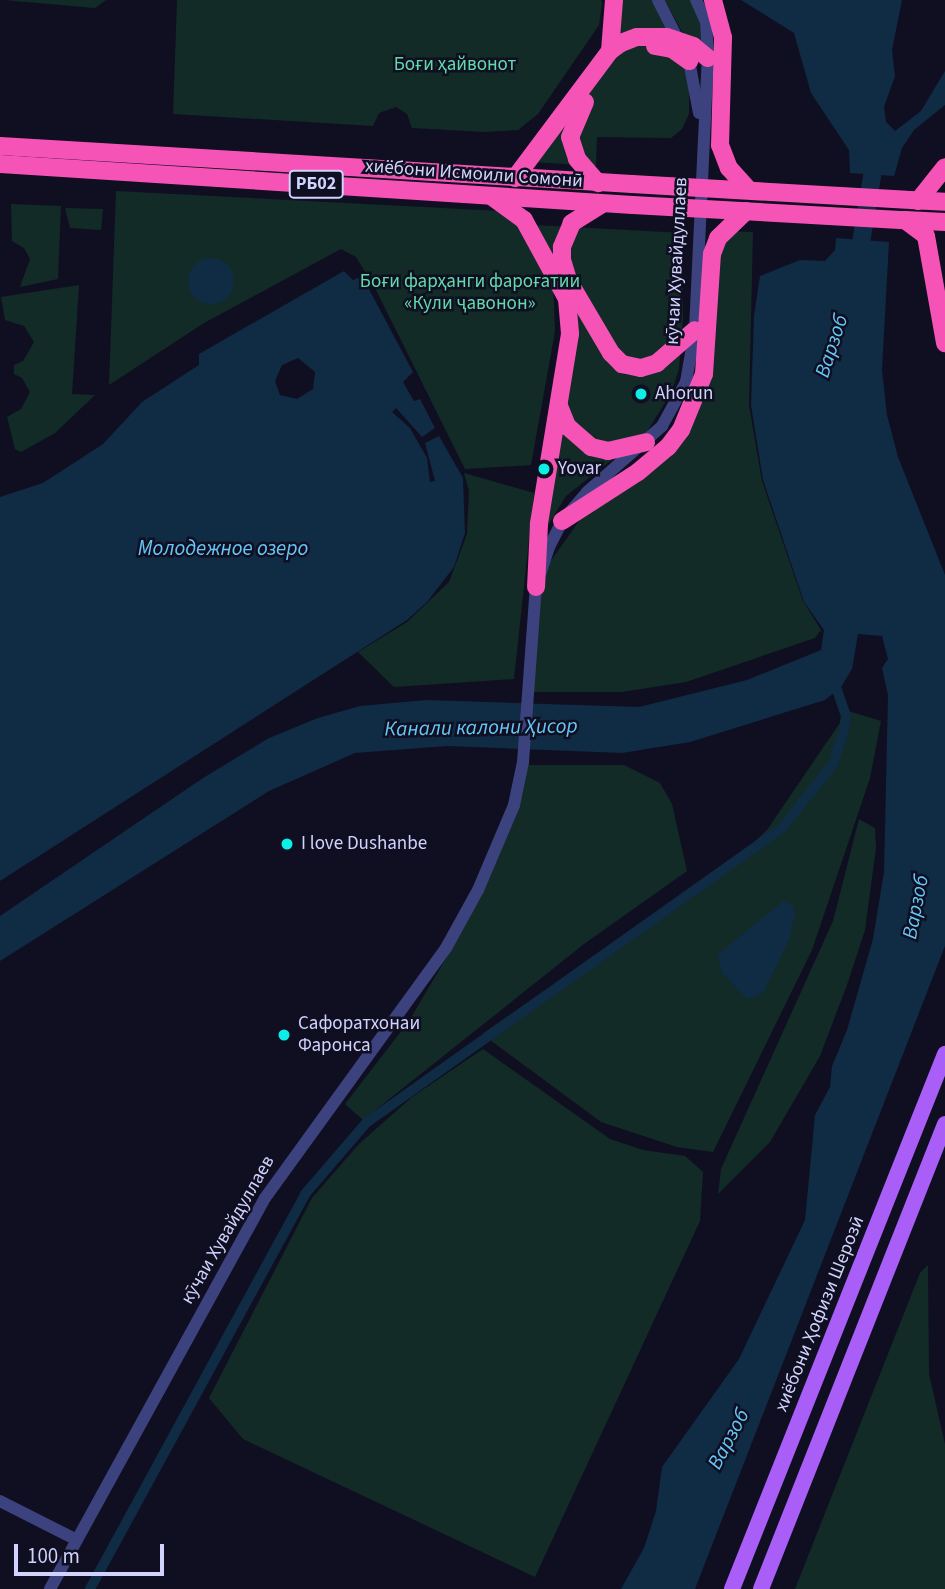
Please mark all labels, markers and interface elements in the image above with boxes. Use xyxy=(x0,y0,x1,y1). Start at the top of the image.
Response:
park label: Боғи ҳайвонот xyxy=(394,54,516,76)
street label: хиёбони Исмоили Сомонӣ xyxy=(364,155,584,193)
road number: РБ02 xyxy=(288,169,344,198)
street label: кӯчаи Хувайдуллаев xyxy=(661,177,693,345)
park label: Боғи фарҳанги фароғатии «Кули ҷавонон» xyxy=(360,271,580,315)
water label: Варзоб xyxy=(809,311,853,381)
place label: Ahorun xyxy=(655,383,713,405)
marker: Ahorun xyxy=(633,386,649,402)
place label: Yovar xyxy=(558,458,601,480)
marker: Yovar xyxy=(536,461,552,477)
water label: Молодежное озеро xyxy=(138,535,308,561)
water label: Канали калони Ҳисор xyxy=(384,713,578,741)
place label: I love Dushanbe xyxy=(301,833,427,855)
marker: I love Dushanbe xyxy=(279,836,295,852)
water label: Варзоб xyxy=(896,873,934,941)
place label: Сафоратхонаи Фаронса xyxy=(298,1013,420,1057)
marker: Сафоратхонаи Фаронса xyxy=(276,1027,292,1043)
street label: кӯчаи Хувайдуллаев xyxy=(176,1152,280,1308)
street label: хиёбони Ҳофизи Шерозӣ xyxy=(770,1213,870,1415)
water label: Варзоб xyxy=(702,1405,754,1473)
scale bar xyxy=(18,1530,168,1574)
text: 100 m xyxy=(27,1541,80,1571)

